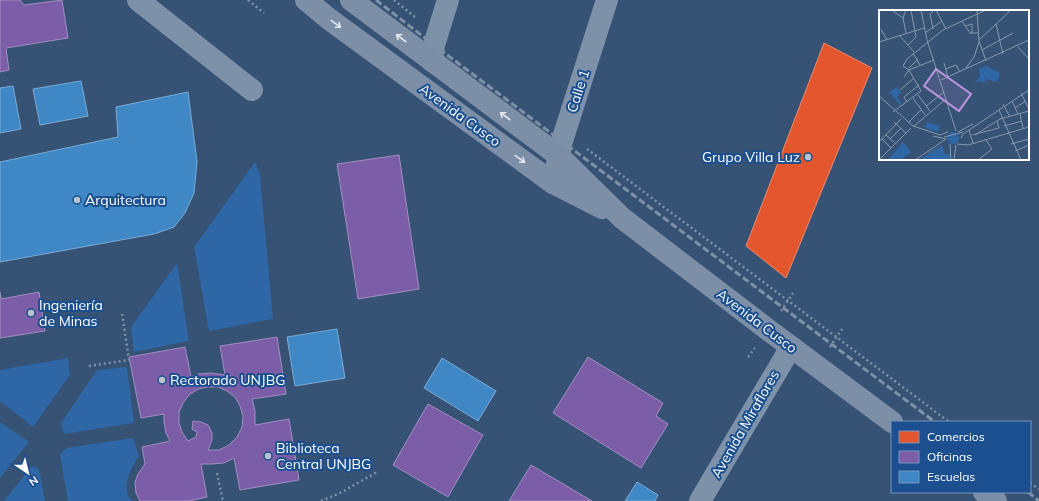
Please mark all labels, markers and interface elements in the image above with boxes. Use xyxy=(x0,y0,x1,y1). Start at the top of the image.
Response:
inset map xyxy=(879,10,1029,160)
one-way arrow xyxy=(331,20,342,28)
one-way arrow xyxy=(396,33,407,42)
street label: Calle 1 xyxy=(563,67,593,115)
street label: Avenida Cusco xyxy=(416,79,504,151)
one-way arrow xyxy=(500,112,511,120)
place label: Grupo Villa Luz xyxy=(702,148,800,166)
marker: Grupo Villa Luz xyxy=(803,152,813,162)
one-way arrow xyxy=(515,155,526,163)
place label: Arquitectura xyxy=(85,191,166,209)
marker: Arquitectura xyxy=(72,195,82,205)
street label: Avenida Cusco xyxy=(713,285,801,357)
place label: Ingeniería de Minas xyxy=(39,296,103,330)
marker: Ingeniería de Minas xyxy=(26,308,36,318)
street label: Avenida Miraflores xyxy=(707,367,783,481)
place label: Rectorado UNJBG xyxy=(170,371,285,389)
marker: Rectorado UNJBG xyxy=(157,375,167,385)
legend xyxy=(891,421,1031,493)
text: Comercios xyxy=(927,429,985,444)
place label: Biblioteca Central UNJBG xyxy=(276,439,371,473)
text: Oficinas xyxy=(927,449,972,464)
marker: Biblioteca Central UNJBG xyxy=(263,451,273,461)
north arrow xyxy=(8,453,48,493)
text: Escuelas xyxy=(927,469,975,484)
text: N xyxy=(26,473,41,489)

